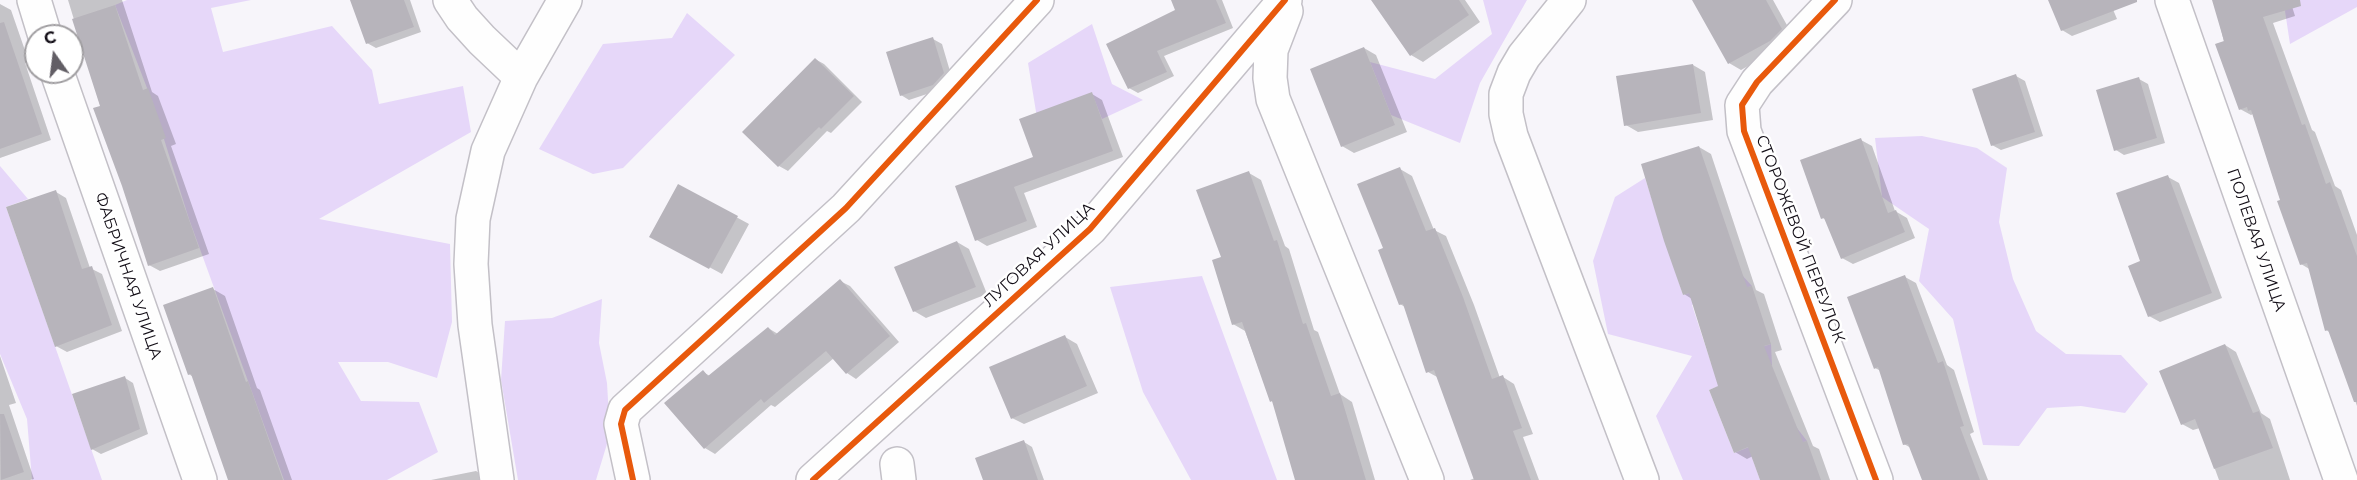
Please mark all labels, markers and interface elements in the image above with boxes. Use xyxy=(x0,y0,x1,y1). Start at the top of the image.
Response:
north arrow xyxy=(24,24,84,84)
text: С xyxy=(42,27,58,49)
street label: СТОРОЖЕВОЙ ПЕРЕУЛОК xyxy=(1751,132,1849,346)
street label: ПОЛЕВАЯ УЛИЦА xyxy=(2222,166,2290,314)
street label: ФАБРИЧНАЯ УЛИЦА xyxy=(90,190,166,362)
street label: ЛУГОВАЯ УЛИЦА xyxy=(980,199,1098,311)

